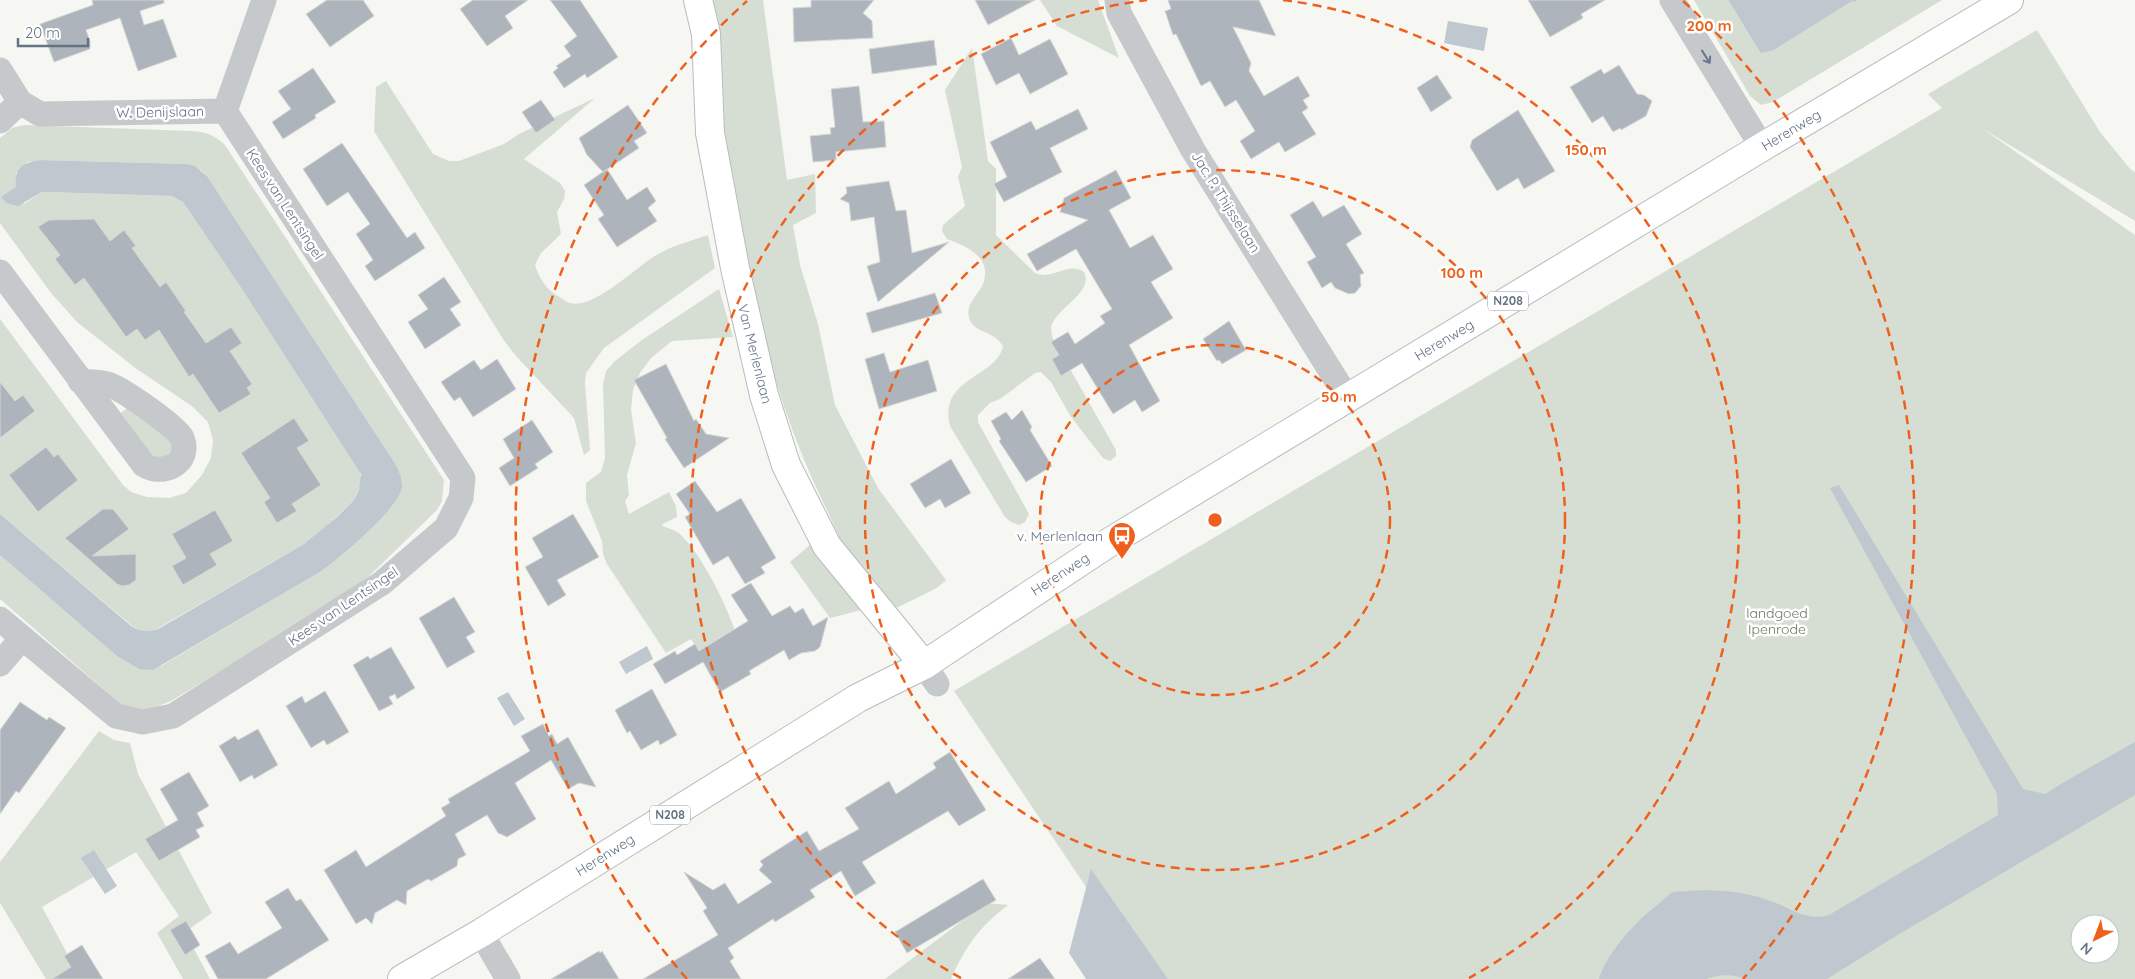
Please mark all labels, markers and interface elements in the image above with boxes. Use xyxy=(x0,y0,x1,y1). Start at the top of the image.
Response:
scale bar xyxy=(18,15,88,47)
text: 200 m xyxy=(1687,16,1732,35)
text: 20 m xyxy=(25,23,60,42)
one-way arrow xyxy=(1702,49,1712,63)
street label: W. Denijslaan xyxy=(116,102,204,122)
street label: Herenweg xyxy=(1758,105,1824,155)
text: 150 m xyxy=(1565,140,1607,159)
street label: Kees van Lentsingel xyxy=(242,145,328,263)
street label: Jac. P. Thijsselaan xyxy=(1188,148,1264,256)
text: 100 m xyxy=(1441,263,1483,282)
road number: N208 xyxy=(1488,292,1528,310)
street label: Van Merlenlaan xyxy=(734,302,776,406)
street label: Herenweg xyxy=(1411,315,1477,365)
text: 50 m xyxy=(1321,387,1357,406)
centre of rings xyxy=(1206,511,1224,529)
bus stop icon: v. Merlenlaan xyxy=(1107,521,1137,560)
place label: v. Merlenlaan xyxy=(1017,527,1103,545)
street label: Herenweg xyxy=(1027,548,1093,600)
street label: Kees van Lentsingel xyxy=(285,563,401,649)
park label: landgoed Ipenrode xyxy=(1746,604,1808,638)
road number: N208 xyxy=(650,806,690,824)
street label: Herenweg xyxy=(572,830,638,880)
north arrow xyxy=(2070,914,2120,964)
text: N xyxy=(2076,939,2096,959)

